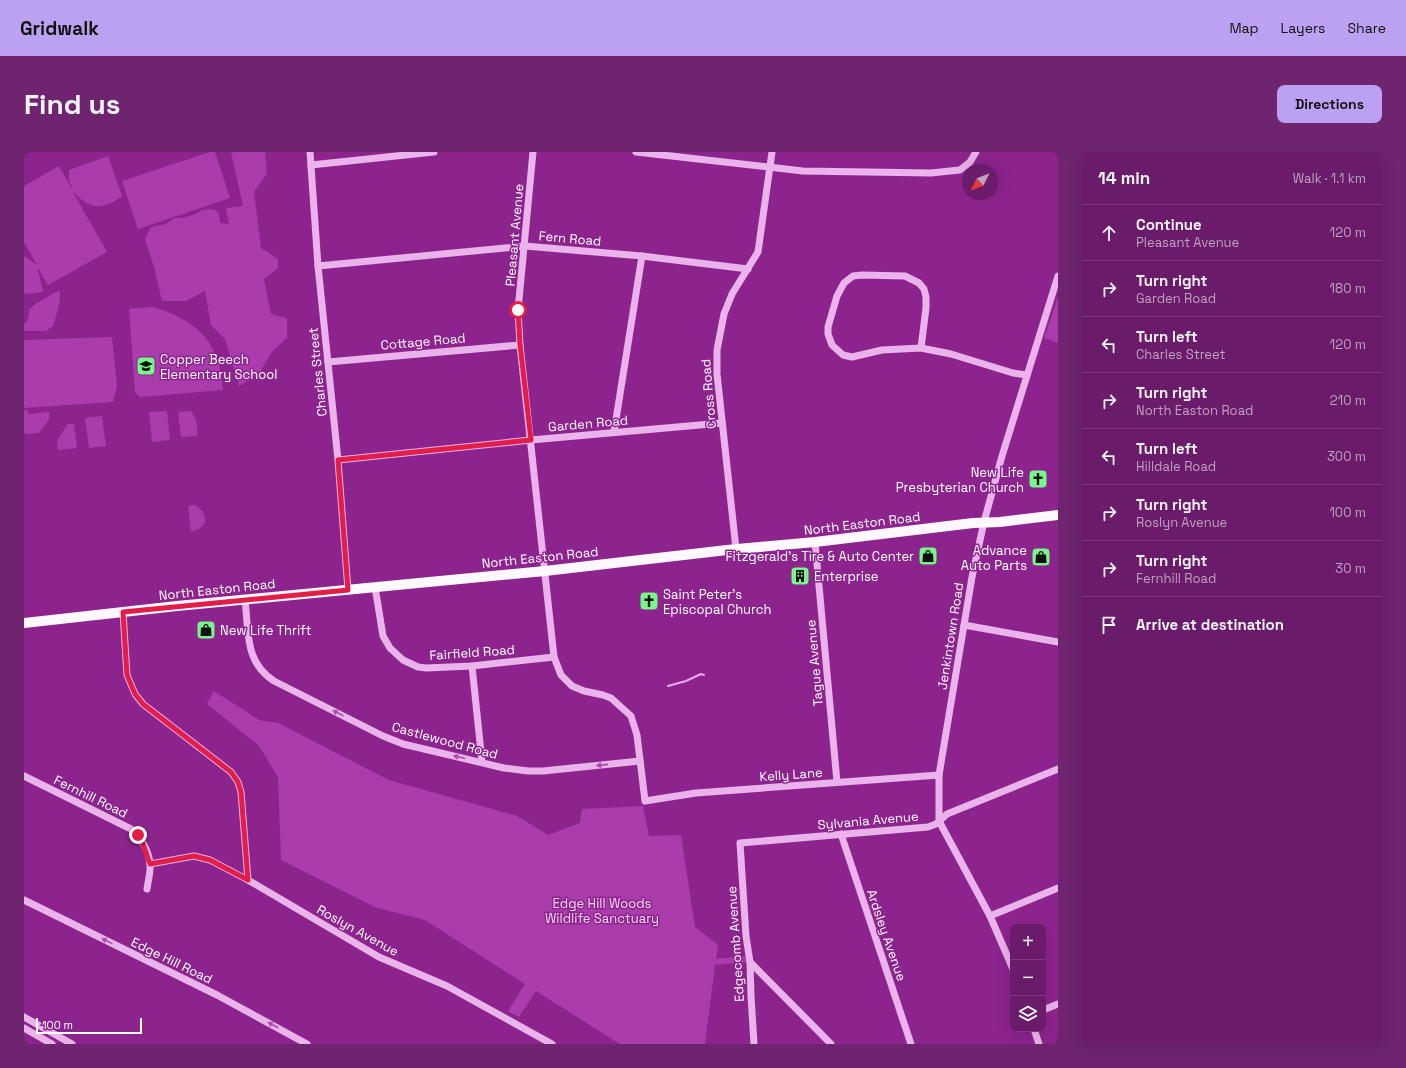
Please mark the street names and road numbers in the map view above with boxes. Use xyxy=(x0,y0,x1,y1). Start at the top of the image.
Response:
street label: Pleasant Avenue xyxy=(502,183,527,287)
street label: Fern Road xyxy=(538,227,602,250)
street label: Charles Street xyxy=(304,327,331,417)
street label: Cottage Road xyxy=(380,329,466,354)
street label: Cross Road xyxy=(697,358,720,430)
street label: Garden Road xyxy=(547,412,629,435)
street label: North Easton Road xyxy=(803,508,921,539)
street label: North Easton Road xyxy=(481,543,599,572)
street label: North Easton Road xyxy=(158,575,276,604)
street label: Jenkintown Road xyxy=(934,581,967,691)
street label: Tague Avenue xyxy=(802,619,827,707)
street label: Fairfield Road xyxy=(429,641,515,664)
street label: Castlewood Road xyxy=(390,718,500,763)
street label: Kelly Lane xyxy=(759,764,823,785)
street label: Fernhill Road xyxy=(51,771,131,822)
street label: Sylvania Avenue xyxy=(817,808,919,833)
street label: Edgecomb Avenue xyxy=(723,885,748,1003)
street label: Ardsley Avenue xyxy=(863,887,910,983)
street label: Roslyn Avenue xyxy=(314,901,402,960)
street label: Edge Hill Road xyxy=(128,933,215,987)

